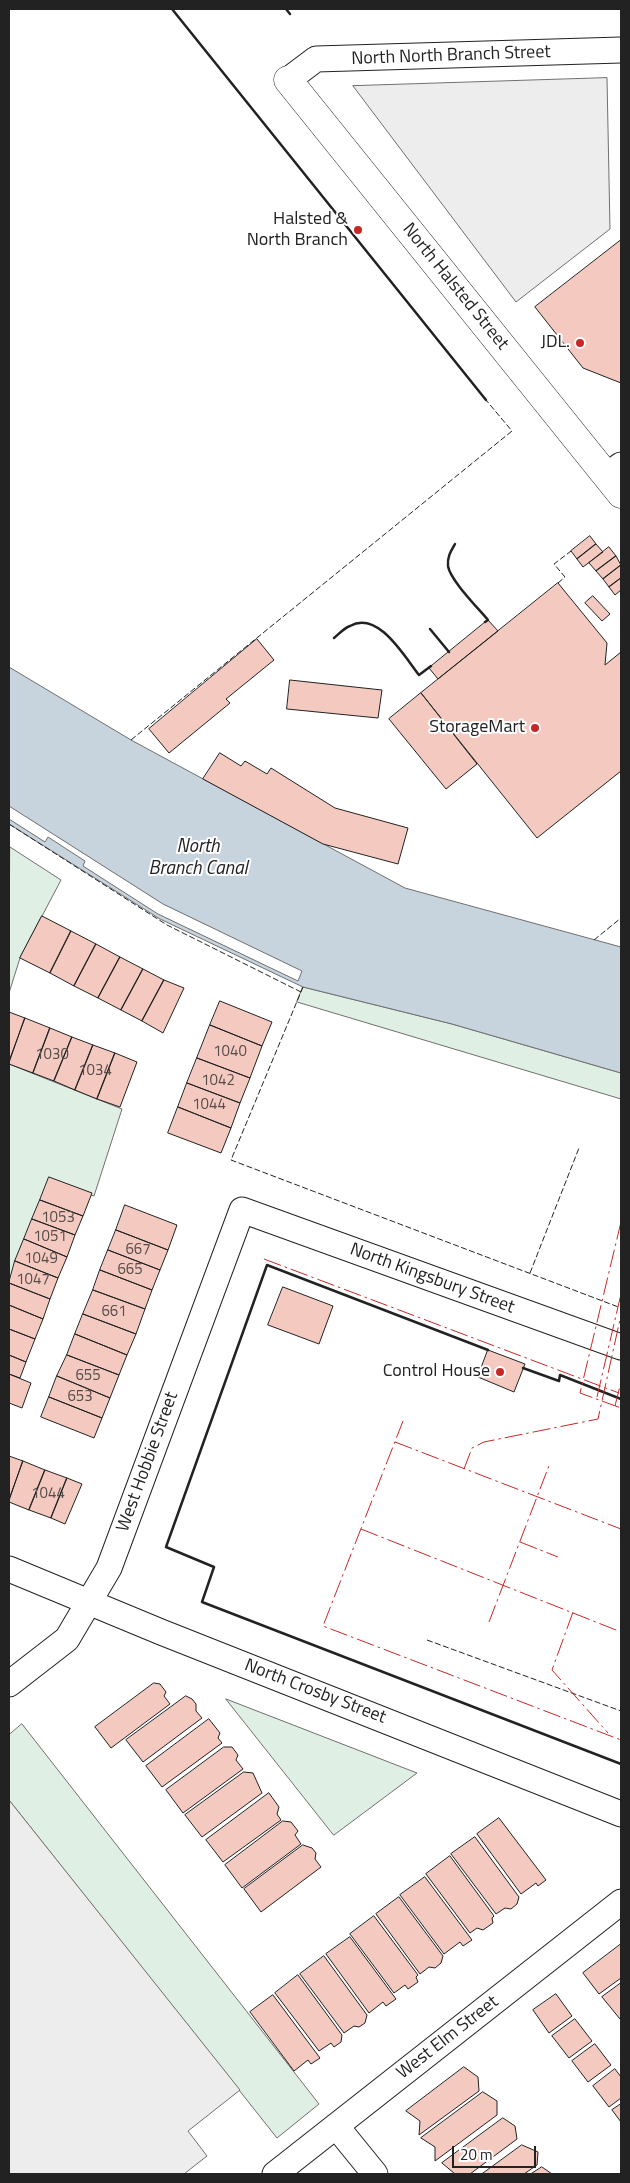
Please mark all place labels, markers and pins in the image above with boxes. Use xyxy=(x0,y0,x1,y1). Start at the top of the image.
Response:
place label: Halsted & North Branch xyxy=(247,209,348,252)
marker: Halsted & North Branch xyxy=(352,224,364,236)
place label: JDL. xyxy=(541,332,570,354)
marker: JDL. xyxy=(574,337,586,349)
place label: StorageMart xyxy=(429,717,525,739)
marker: StorageMart xyxy=(529,722,541,734)
place label: Control House xyxy=(383,1361,490,1383)
marker: Control House xyxy=(494,1366,506,1378)

